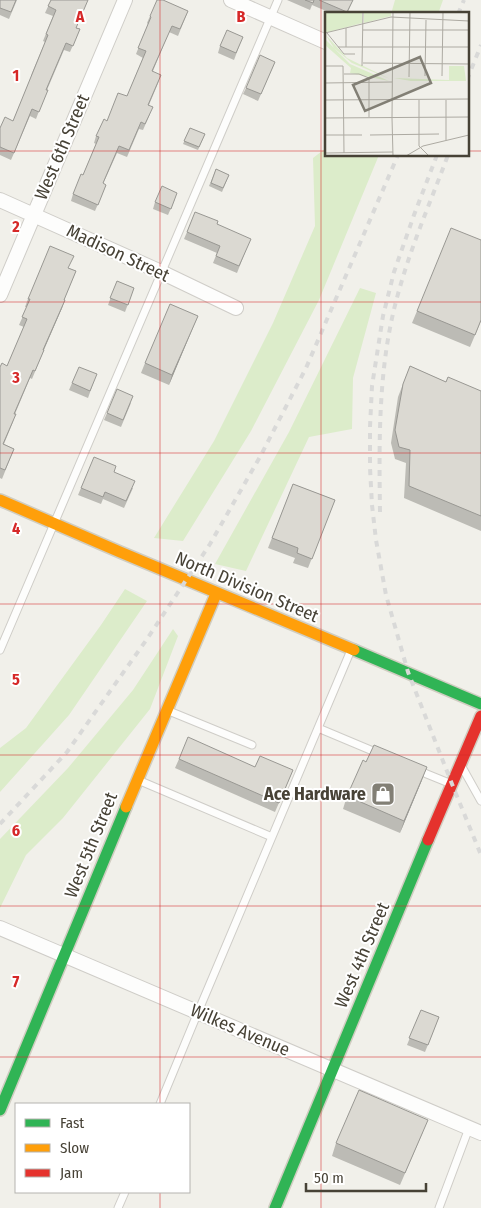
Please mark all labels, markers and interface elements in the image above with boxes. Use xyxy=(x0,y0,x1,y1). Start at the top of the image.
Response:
text: A xyxy=(75,7,85,26)
text: B xyxy=(237,7,246,26)
inset map xyxy=(325,12,468,156)
text: 1 xyxy=(13,66,19,85)
street label: West 6th Street xyxy=(30,91,94,203)
text: 2 xyxy=(11,217,20,236)
street label: Madison Street xyxy=(63,220,173,286)
text: 3 xyxy=(11,368,20,387)
text: 4 xyxy=(12,519,20,538)
street label: North Division Street xyxy=(172,547,322,627)
text: 5 xyxy=(12,670,20,689)
shop icon: Ace Hardware xyxy=(370,781,396,807)
place label: Ace Hardware xyxy=(263,783,366,805)
street label: West 5th Street xyxy=(60,789,122,901)
text: 6 xyxy=(12,821,20,840)
street label: West 4th Street xyxy=(330,899,394,1011)
text: 7 xyxy=(13,972,20,991)
street label: Wilkes Avenue xyxy=(187,999,293,1061)
legend xyxy=(15,1103,190,1193)
text: Fast xyxy=(60,1114,84,1132)
text: Slow xyxy=(60,1139,89,1157)
scale bar xyxy=(306,1160,426,1192)
text: Jam xyxy=(60,1164,83,1182)
text: 50 m xyxy=(314,1169,344,1187)

